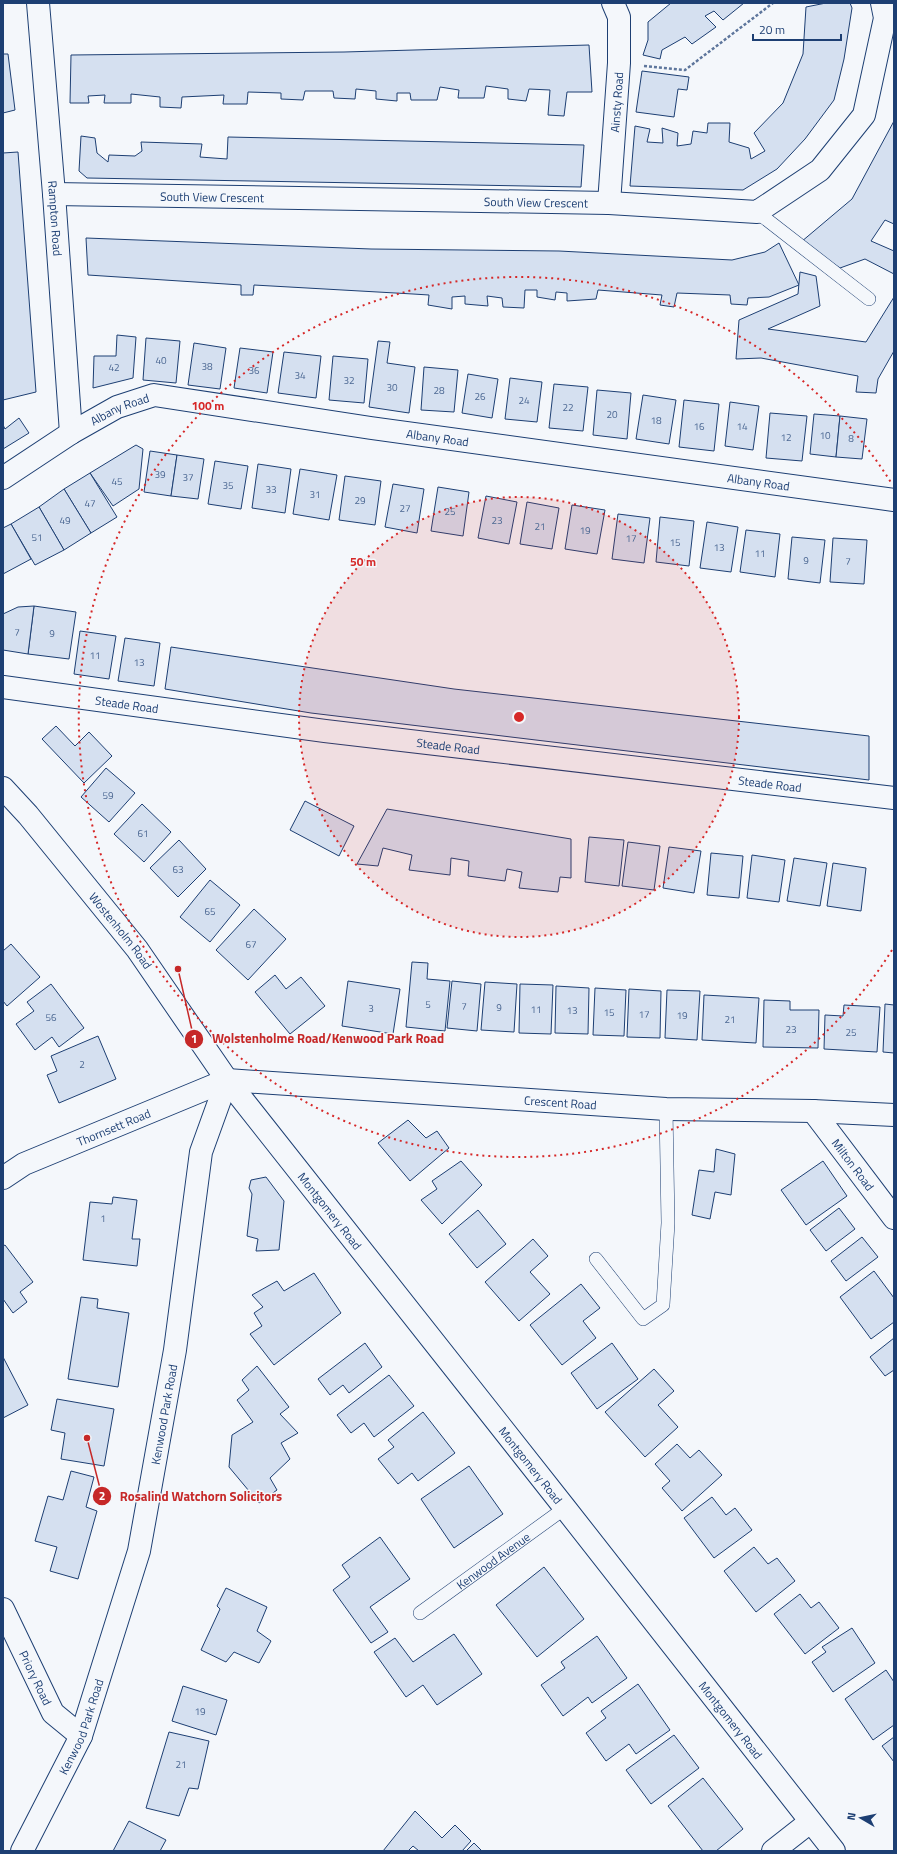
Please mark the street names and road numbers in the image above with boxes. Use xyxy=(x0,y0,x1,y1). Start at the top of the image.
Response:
street label: Ainsty Road xyxy=(605,71,628,133)
street label: Rampton Road xyxy=(43,180,68,257)
street label: South View Crescent xyxy=(160,186,265,207)
street label: South View Crescent xyxy=(484,191,589,212)
street label: Albany Road xyxy=(86,388,151,430)
street label: Albany Road xyxy=(405,423,470,451)
street label: Albany Road xyxy=(726,468,791,495)
street label: Steade Road xyxy=(94,690,160,718)
street label: Steade Road xyxy=(415,732,481,759)
street label: Steade Road xyxy=(737,770,803,797)
street label: Wostenholm Road xyxy=(85,888,157,973)
street label: Crescent Road xyxy=(523,1090,597,1114)
street label: Thornsett Road xyxy=(74,1103,153,1151)
street label: Milton Road xyxy=(827,1134,879,1195)
street label: Montgomery Road xyxy=(294,1168,367,1254)
street label: Kenwood Park Road xyxy=(145,1363,182,1466)
street label: Montgomery Road xyxy=(494,1422,568,1508)
street label: Kenwood Avenue xyxy=(452,1527,534,1594)
street label: Priory Road xyxy=(15,1647,57,1708)
street label: Kenwood Park Road xyxy=(53,1676,108,1778)
street label: Montgomery Road xyxy=(695,1677,768,1763)

